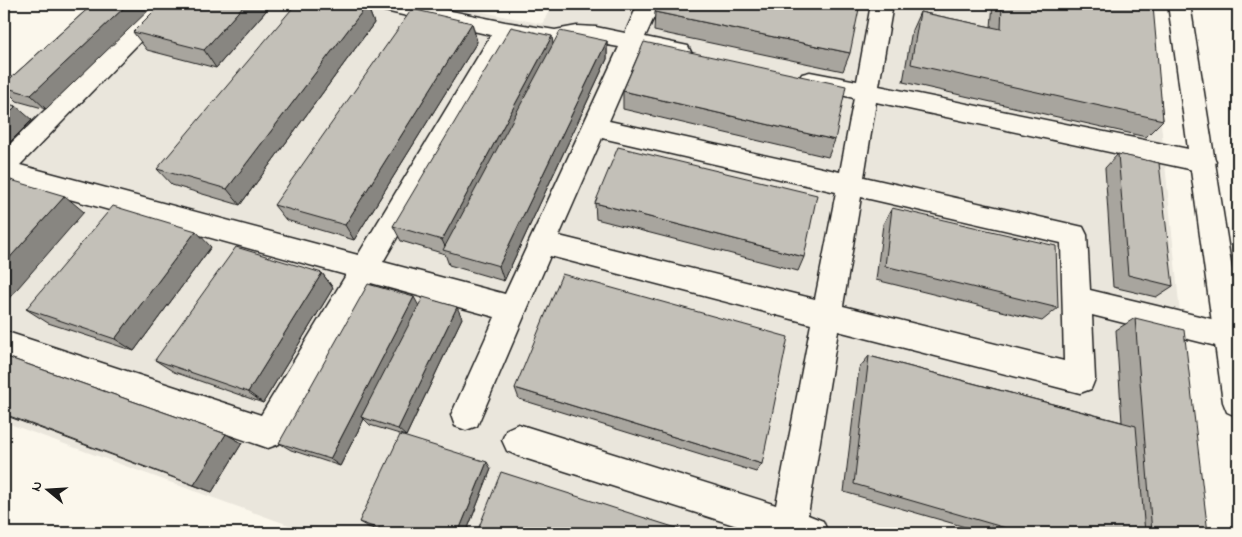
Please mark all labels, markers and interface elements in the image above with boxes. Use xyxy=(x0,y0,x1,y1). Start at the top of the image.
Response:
north arrow xyxy=(22,464,72,514)
text: N xyxy=(26,479,49,494)

